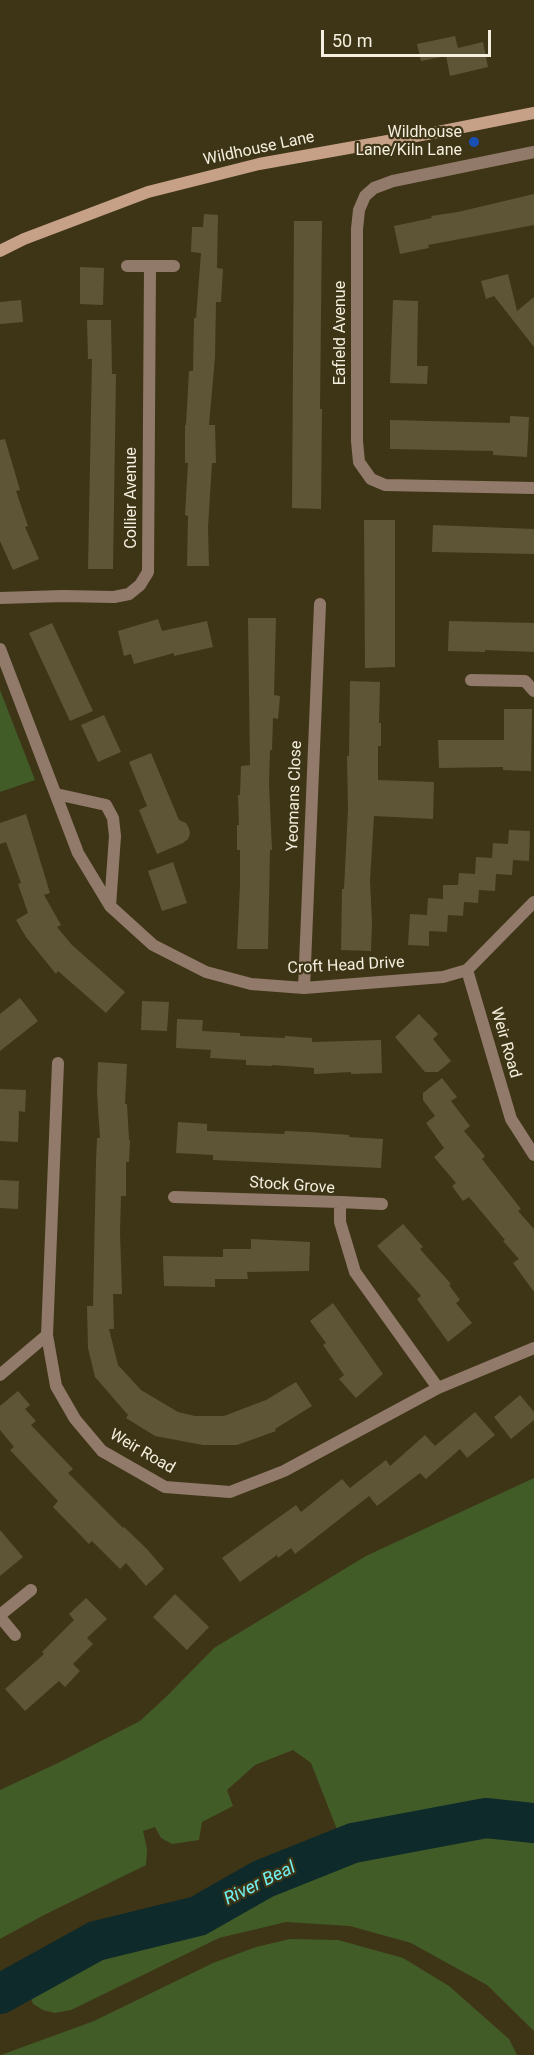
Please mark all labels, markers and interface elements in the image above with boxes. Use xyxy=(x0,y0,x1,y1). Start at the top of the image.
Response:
scale bar xyxy=(324,18,494,56)
text: 50 m xyxy=(332,30,372,51)
place label: Wildhouse Lane/Kiln Lane xyxy=(355,123,462,161)
street label: Wildhouse Lane xyxy=(202,128,316,170)
marker: Wildhouse Lane/Kiln Lane xyxy=(467,135,481,149)
street label: Eafield Avenue xyxy=(331,281,351,385)
street label: Collier Avenue xyxy=(122,447,142,549)
street label: Yeomans Close xyxy=(283,740,307,852)
street label: Croft Head Drive xyxy=(287,953,405,979)
street label: Weir Road xyxy=(486,1006,524,1080)
street label: Stock Grove xyxy=(249,1173,335,1199)
street label: Weir Road xyxy=(106,1426,178,1478)
water label: River Beal xyxy=(221,1857,299,1911)

